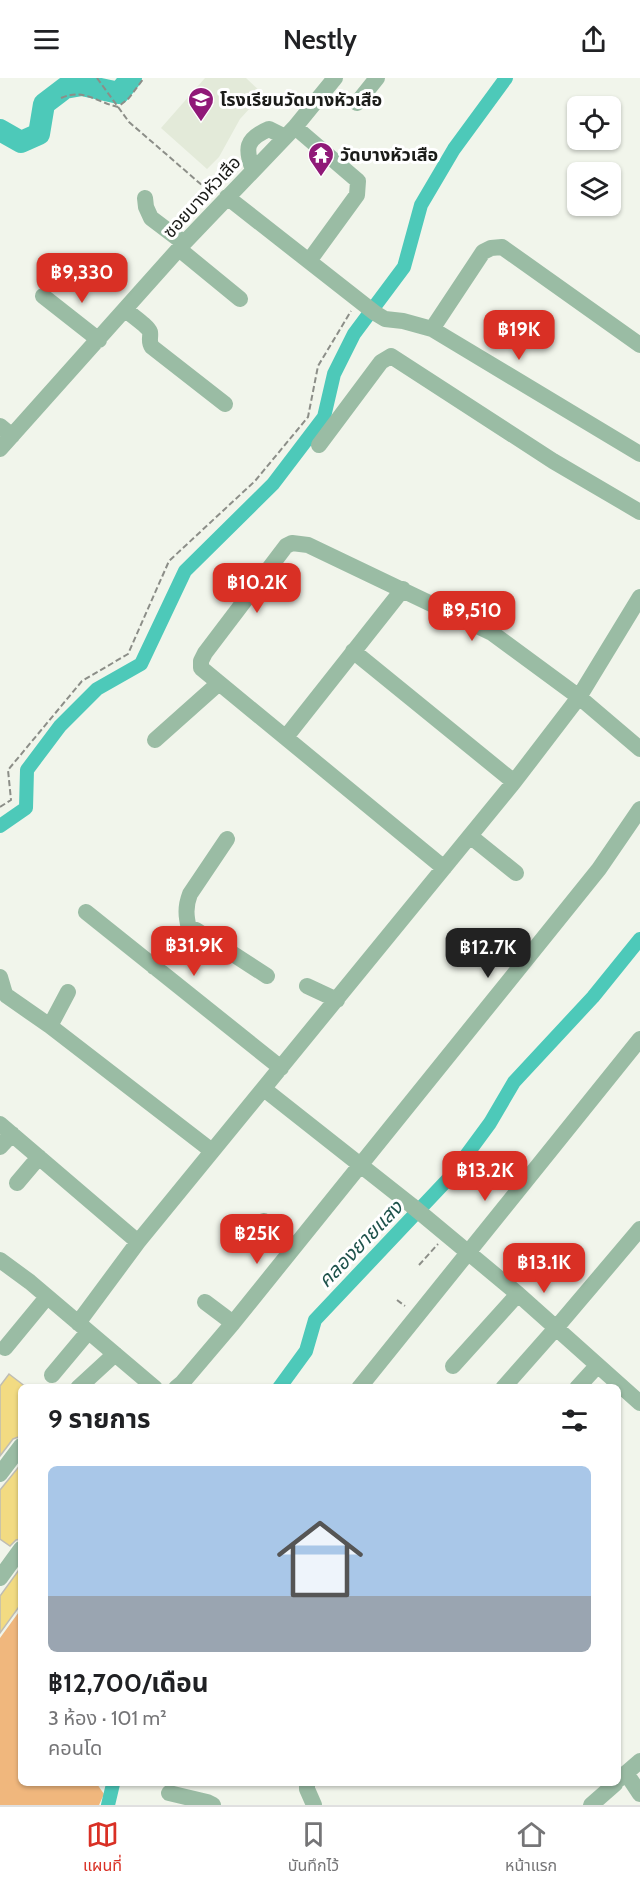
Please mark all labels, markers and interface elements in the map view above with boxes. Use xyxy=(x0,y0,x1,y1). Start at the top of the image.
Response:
icon: menu xyxy=(30,23,63,56)
text: Nestly xyxy=(283,23,357,56)
icon: share xyxy=(577,23,610,56)
school or university icon: โรงเรียนวัดบางหัวเสือ xyxy=(186,85,216,123)
place label: โรงเรียนวัดบางหัวเสือ xyxy=(220,89,382,111)
map controls xyxy=(567,96,621,216)
button: locate xyxy=(567,96,621,150)
temple icon: วัดบางหัวเสือ xyxy=(306,140,336,178)
place label: วัดบางหัวเสือ xyxy=(340,144,438,166)
street label: ซอยบางหัวเสือ xyxy=(158,151,246,243)
button: layers xyxy=(567,162,621,216)
pin: ฿9,330 xyxy=(33,253,131,304)
text: ฿9,330 xyxy=(51,260,113,284)
pin: ฿19K xyxy=(483,310,555,361)
text: ฿19K xyxy=(498,317,540,341)
pin: ฿10.2K xyxy=(208,563,306,614)
text: ฿10.2K xyxy=(227,570,287,594)
pin: ฿9,510 xyxy=(423,591,521,642)
text: ฿9,510 xyxy=(442,598,502,622)
pin: ฿31.9K xyxy=(145,926,243,977)
pin: ฿12.7K xyxy=(439,928,537,979)
text: ฿31.9K xyxy=(165,933,223,957)
text: ฿12.7K xyxy=(460,935,516,959)
pin: ฿13.2K xyxy=(436,1151,534,1202)
text: ฿13.2K xyxy=(456,1158,514,1182)
water label: คลองยายแสง xyxy=(313,1195,408,1292)
pin: ฿25K xyxy=(221,1214,293,1265)
text: ฿25K xyxy=(234,1221,280,1245)
pin: ฿13.1K xyxy=(495,1243,593,1294)
text: ฿13.1K xyxy=(517,1250,571,1274)
text: 9 รายการ xyxy=(48,1403,150,1435)
icon: filters xyxy=(558,1404,591,1437)
icon: home xyxy=(266,1505,374,1613)
text: ฿12,700/เดือน xyxy=(48,1667,209,1699)
text: 3 ห้อง · 101 m² xyxy=(48,1706,167,1730)
text: คอนโด xyxy=(48,1736,102,1760)
tab: แผนที่ xyxy=(83,1818,122,1878)
tab: บันทึกไว้ xyxy=(288,1818,339,1878)
tab: หน้าแรก xyxy=(505,1818,557,1878)

